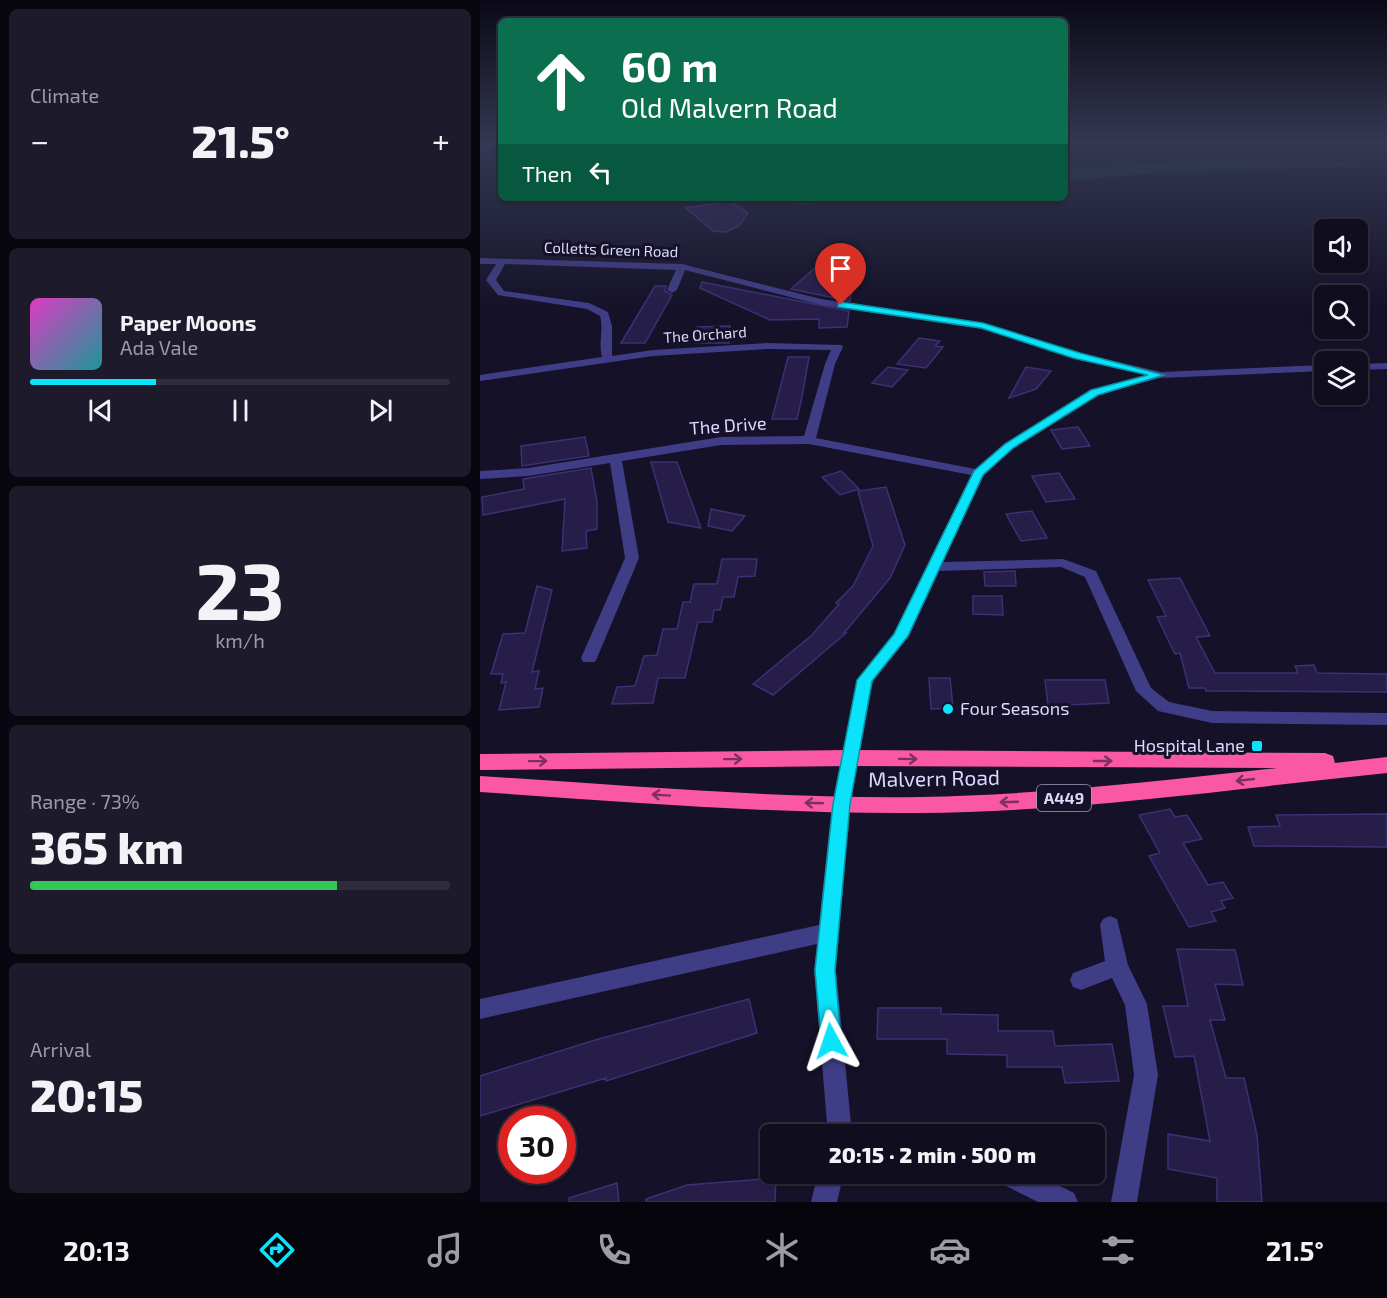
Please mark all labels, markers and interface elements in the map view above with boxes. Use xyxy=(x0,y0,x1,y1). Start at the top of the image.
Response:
text: 60 m xyxy=(621,40,718,90)
icon: ahead xyxy=(522,42,600,120)
text: Climate xyxy=(30,83,99,107)
text: Old Malvern Road xyxy=(621,91,838,123)
text: 21.5° xyxy=(191,113,290,167)
text: − xyxy=(30,120,49,160)
text: + xyxy=(432,120,450,160)
icon: left xyxy=(584,156,617,189)
text: Then xyxy=(522,160,572,186)
map controls xyxy=(1314,219,1368,405)
button: sound xyxy=(1314,219,1368,273)
street label: Colletts Green Road xyxy=(544,238,679,260)
pin xyxy=(815,243,866,305)
icon: arrive xyxy=(824,252,857,285)
button: search xyxy=(1314,285,1368,339)
text: Paper Moons xyxy=(120,309,256,335)
street label: The Orchard xyxy=(663,322,747,346)
text: Ada Vale xyxy=(120,335,198,359)
button: layers xyxy=(1314,351,1368,405)
icon: previous xyxy=(84,394,117,427)
icon: pause xyxy=(224,394,257,427)
icon: next xyxy=(364,394,397,427)
street label: The Drive xyxy=(689,411,767,439)
text: 23 xyxy=(195,542,285,636)
text: km/h xyxy=(215,628,265,652)
place label: Four Seasons xyxy=(960,697,1069,719)
marker: Four Seasons xyxy=(941,702,955,716)
place label: Hospital Lane xyxy=(1134,734,1245,756)
marker: Hospital Lane xyxy=(1250,739,1264,753)
one-way arrow xyxy=(723,753,743,765)
one-way arrow xyxy=(898,754,918,765)
one-way arrow xyxy=(1093,755,1113,767)
one-way arrow xyxy=(528,756,548,767)
street label: Malvern Road xyxy=(868,764,1000,791)
one-way arrow xyxy=(1236,775,1256,786)
road number: A449 xyxy=(1037,785,1091,811)
text: Range · 73% xyxy=(30,789,140,813)
one-way arrow xyxy=(652,789,672,800)
one-way arrow xyxy=(1000,796,1020,807)
one-way arrow xyxy=(805,797,825,809)
text: 365 km xyxy=(30,819,184,873)
position arrow xyxy=(799,1009,863,1073)
text: Arrival xyxy=(30,1037,91,1061)
text: 20:15 xyxy=(30,1067,143,1121)
speed limit sign: 30 xyxy=(498,1106,576,1184)
text: 20:15 · 2 min · 500 m xyxy=(829,1141,1036,1167)
icon: directions xyxy=(256,1229,298,1271)
icon: music xyxy=(424,1229,466,1271)
icon: phone xyxy=(593,1229,635,1271)
icon: climate xyxy=(761,1229,803,1271)
icon: car xyxy=(929,1229,971,1271)
icon: filters xyxy=(1097,1229,1139,1271)
text: 20:13 xyxy=(63,1234,130,1266)
text: 21.5° xyxy=(1266,1234,1324,1266)

